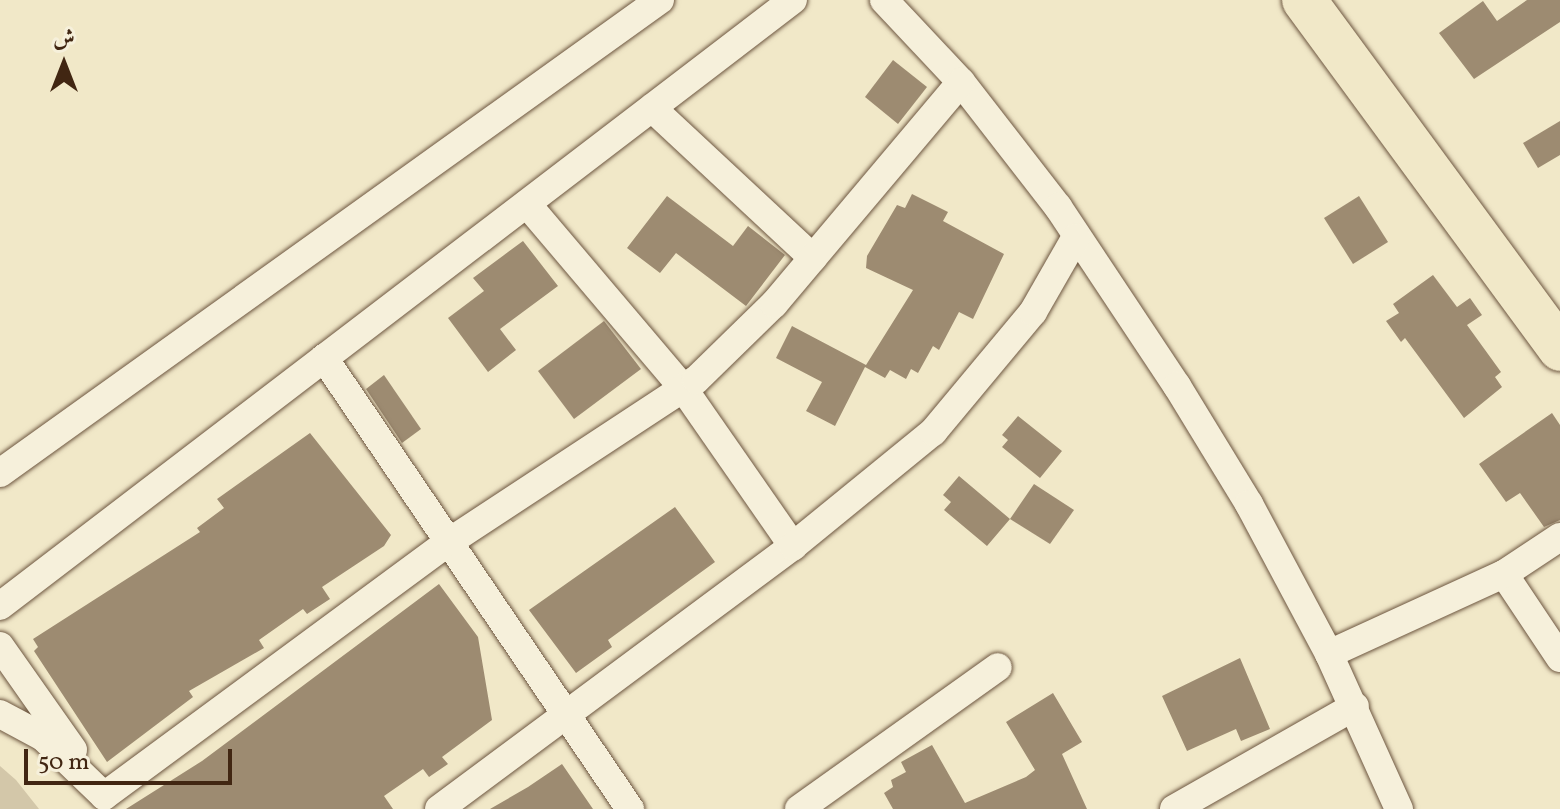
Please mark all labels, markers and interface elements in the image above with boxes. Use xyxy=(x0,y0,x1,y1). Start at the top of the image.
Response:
north arrow xyxy=(24,24,104,104)
text: ش xyxy=(53,24,75,55)
scale bar xyxy=(28,733,236,783)
text: 50 m xyxy=(38,746,90,780)

